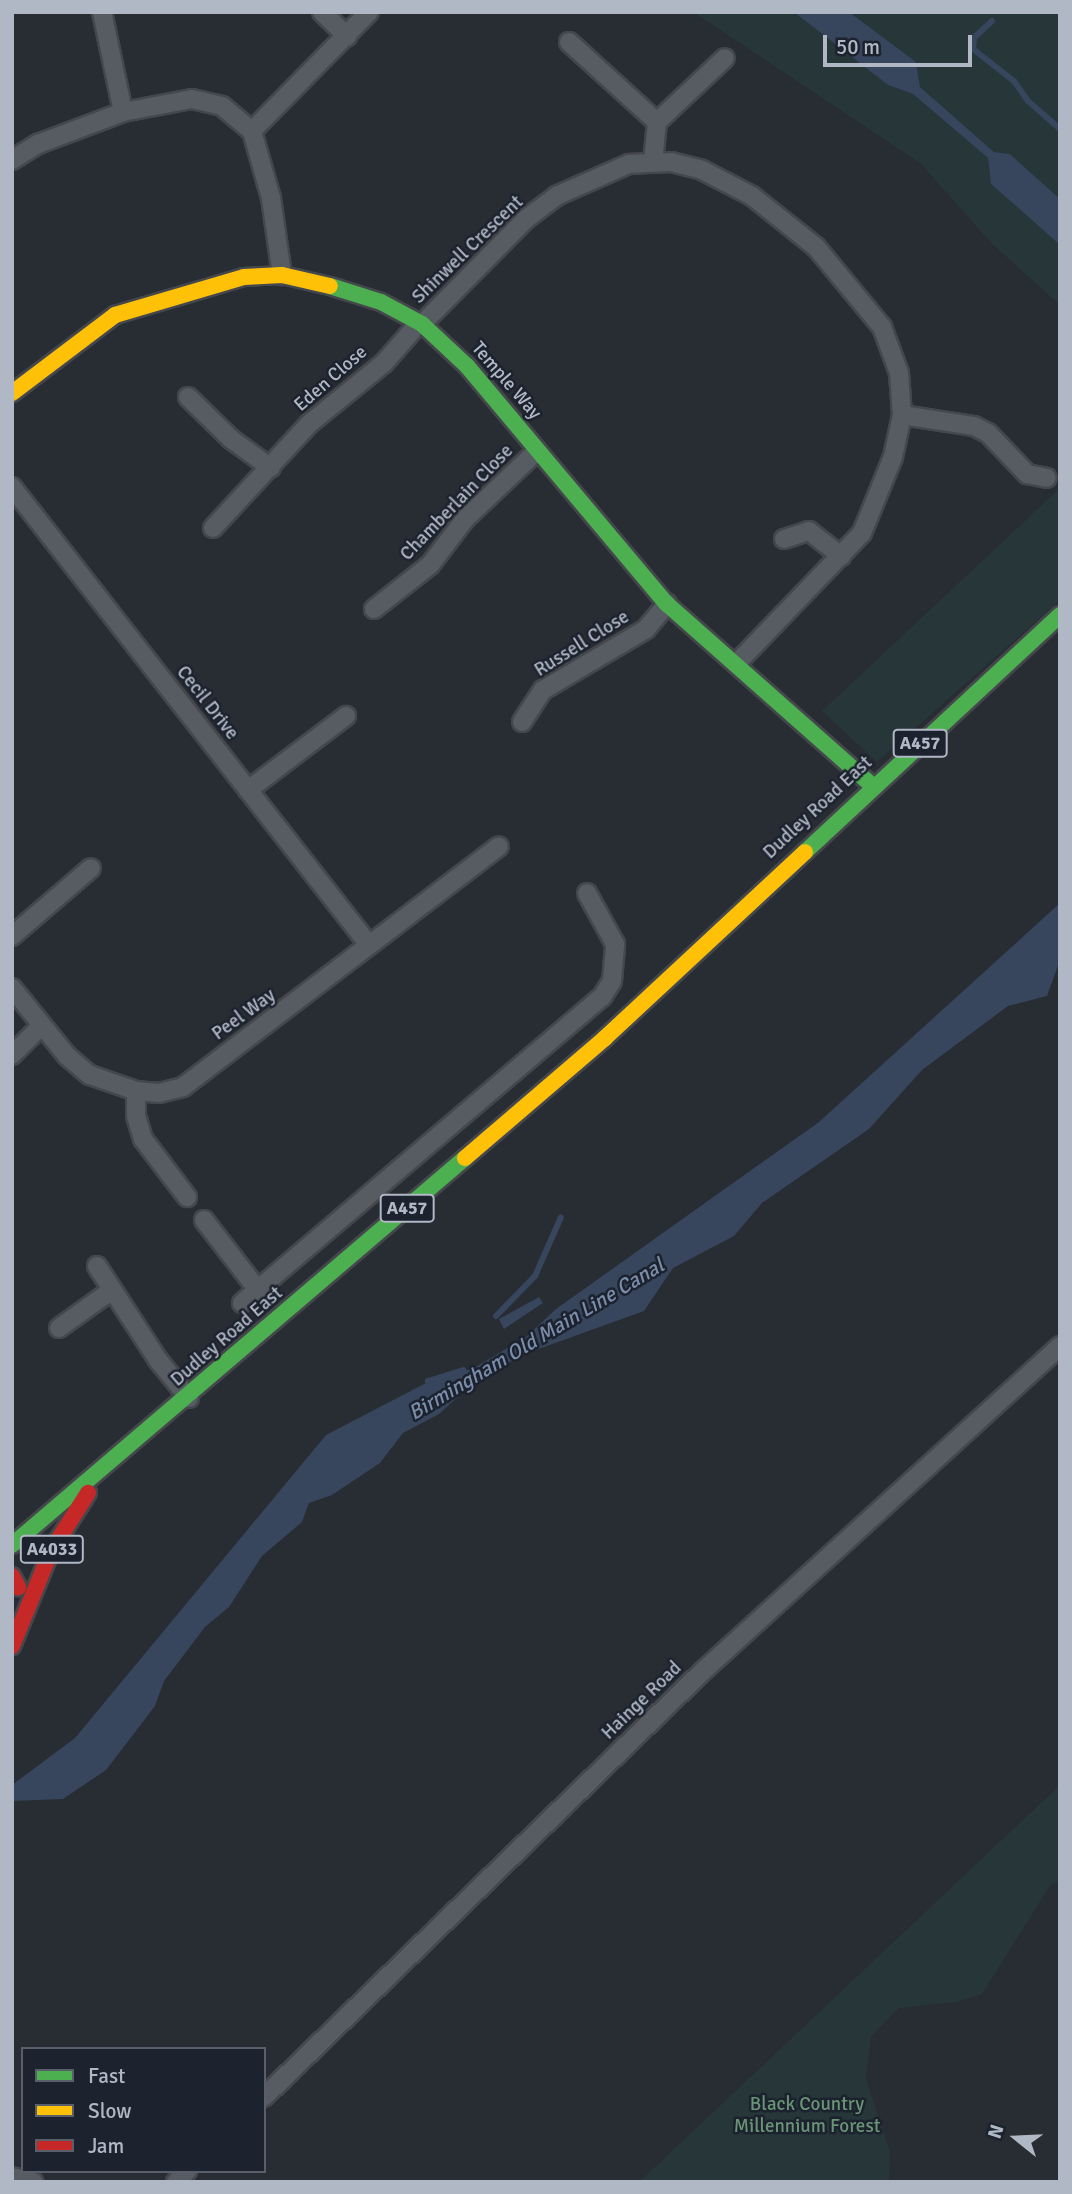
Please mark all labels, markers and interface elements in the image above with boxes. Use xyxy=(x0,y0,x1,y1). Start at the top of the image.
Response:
scale bar xyxy=(827,21,976,65)
text: 50 m xyxy=(836,34,880,60)
street label: Shinwell Crescent xyxy=(408,191,528,309)
street label: Temple Way xyxy=(466,338,546,424)
street label: Eden Close xyxy=(290,341,372,417)
street label: Chamberlain Close xyxy=(396,440,518,566)
street label: Russell Close xyxy=(530,606,634,682)
street label: Cecil Drive xyxy=(171,662,243,744)
road number: A457 xyxy=(892,728,948,758)
street label: Dudley Road East xyxy=(759,752,877,864)
street label: Peel Way xyxy=(208,984,280,1046)
road number: A457 xyxy=(379,1194,435,1223)
water label: Birmingham Old Main Line Canal xyxy=(404,1253,668,1425)
street label: Dudley Road East xyxy=(166,1282,288,1392)
road number: A4033 xyxy=(19,1534,85,1564)
street label: Hainge Road xyxy=(597,1657,687,1745)
legend xyxy=(21,2047,266,2173)
text: Fast xyxy=(88,2063,125,2089)
park label: Black Country Millennium Forest xyxy=(734,2094,880,2138)
text: Slow xyxy=(88,2098,132,2124)
north arrow xyxy=(981,2103,1051,2173)
text: N xyxy=(983,2122,1009,2142)
text: Jam xyxy=(88,2133,124,2159)

